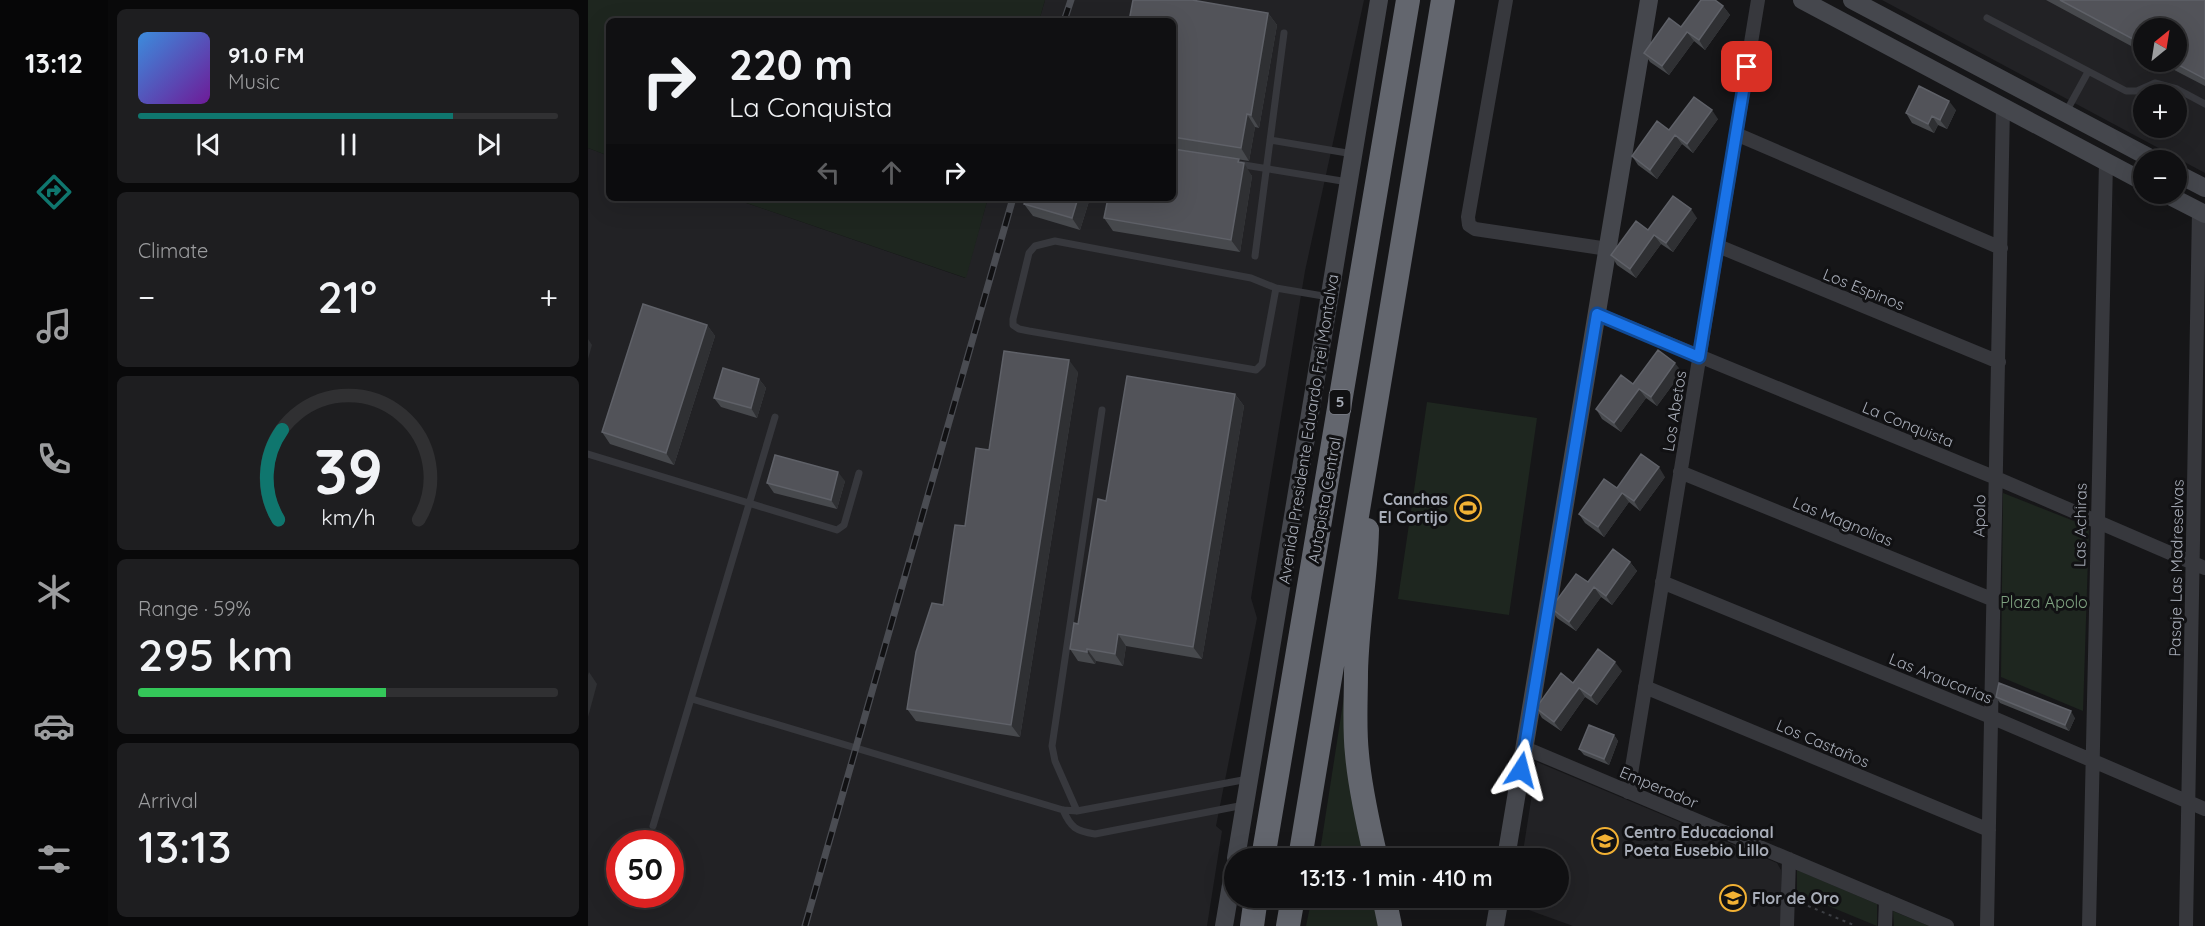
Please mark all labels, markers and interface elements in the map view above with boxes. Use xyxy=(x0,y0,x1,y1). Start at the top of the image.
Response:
north arrow xyxy=(2133,18,2187,72)
map controls xyxy=(2133,18,2187,204)
text: 220 m xyxy=(729,38,853,91)
text: 91.0 FM xyxy=(228,41,305,69)
pin xyxy=(1721,41,1772,92)
icon: right xyxy=(630,42,708,120)
text: 13:12 xyxy=(25,46,83,80)
icon: arrive xyxy=(1730,50,1763,83)
text: Music xyxy=(228,69,280,94)
button: + xyxy=(2133,84,2187,138)
text: La Conquista xyxy=(729,90,892,124)
icon: previous xyxy=(192,128,225,161)
icon: pause xyxy=(332,128,365,161)
icon: next xyxy=(472,128,505,161)
button: − xyxy=(2133,150,2187,204)
icon: left xyxy=(812,156,845,189)
icon: ahead xyxy=(875,156,908,189)
icon: right xyxy=(938,156,971,189)
icon: directions xyxy=(33,171,75,213)
text: Climate xyxy=(138,238,208,263)
street label: Los Espinos xyxy=(1820,264,1908,314)
text: 21° xyxy=(318,268,377,324)
street label: Avenida Presidente Eduardo Frei Montalva xyxy=(1274,273,1342,585)
text: − xyxy=(138,276,155,317)
text: + xyxy=(539,276,558,317)
icon: music xyxy=(33,305,75,347)
street label: Los Abetos xyxy=(1658,369,1690,453)
road number: 5 xyxy=(1330,390,1350,414)
street label: La Conquista xyxy=(1859,397,1957,451)
text: 39 xyxy=(314,432,382,510)
street label: Autopista Central xyxy=(1303,435,1345,565)
icon: phone xyxy=(33,438,75,480)
street label: Pasaje Las Madreselvas xyxy=(2164,479,2188,657)
street label: Las Achiras xyxy=(2069,483,2091,567)
place label: Canchas El Cortijo xyxy=(1378,489,1448,527)
street label: Las Magnolias xyxy=(1790,492,1896,550)
sports icon: Canchas El Cortijo xyxy=(1453,493,1483,523)
street label: Apolo xyxy=(1969,494,1989,538)
text: km/h xyxy=(321,504,375,530)
icon: climate xyxy=(33,571,75,613)
park label: Plaza Apolo xyxy=(2000,592,2088,612)
text: Range · 59% xyxy=(138,596,251,621)
text: 295 km xyxy=(138,626,293,682)
street label: Las Araucarias xyxy=(1886,648,1996,708)
icon: car xyxy=(33,705,75,747)
street label: Los Castaños xyxy=(1773,714,1873,772)
position arrow xyxy=(1489,738,1553,802)
street label: Emperador xyxy=(1617,761,1701,813)
text: Arrival xyxy=(138,788,198,813)
text: 13:13 xyxy=(138,818,231,874)
place label: Centro Educacional Poeta Eusebio Lillo xyxy=(1624,822,1774,860)
school or university icon: Centro Educacional Poeta Eusebio Lillo xyxy=(1590,826,1620,856)
speed limit sign: 50 xyxy=(606,830,684,908)
icon: filters xyxy=(33,838,75,880)
text: 13:13 · 1 min · 410 m xyxy=(1300,864,1493,892)
school or university icon: Flor de Oro xyxy=(1718,883,1748,913)
place label: Flor de Oro xyxy=(1752,888,1839,908)

